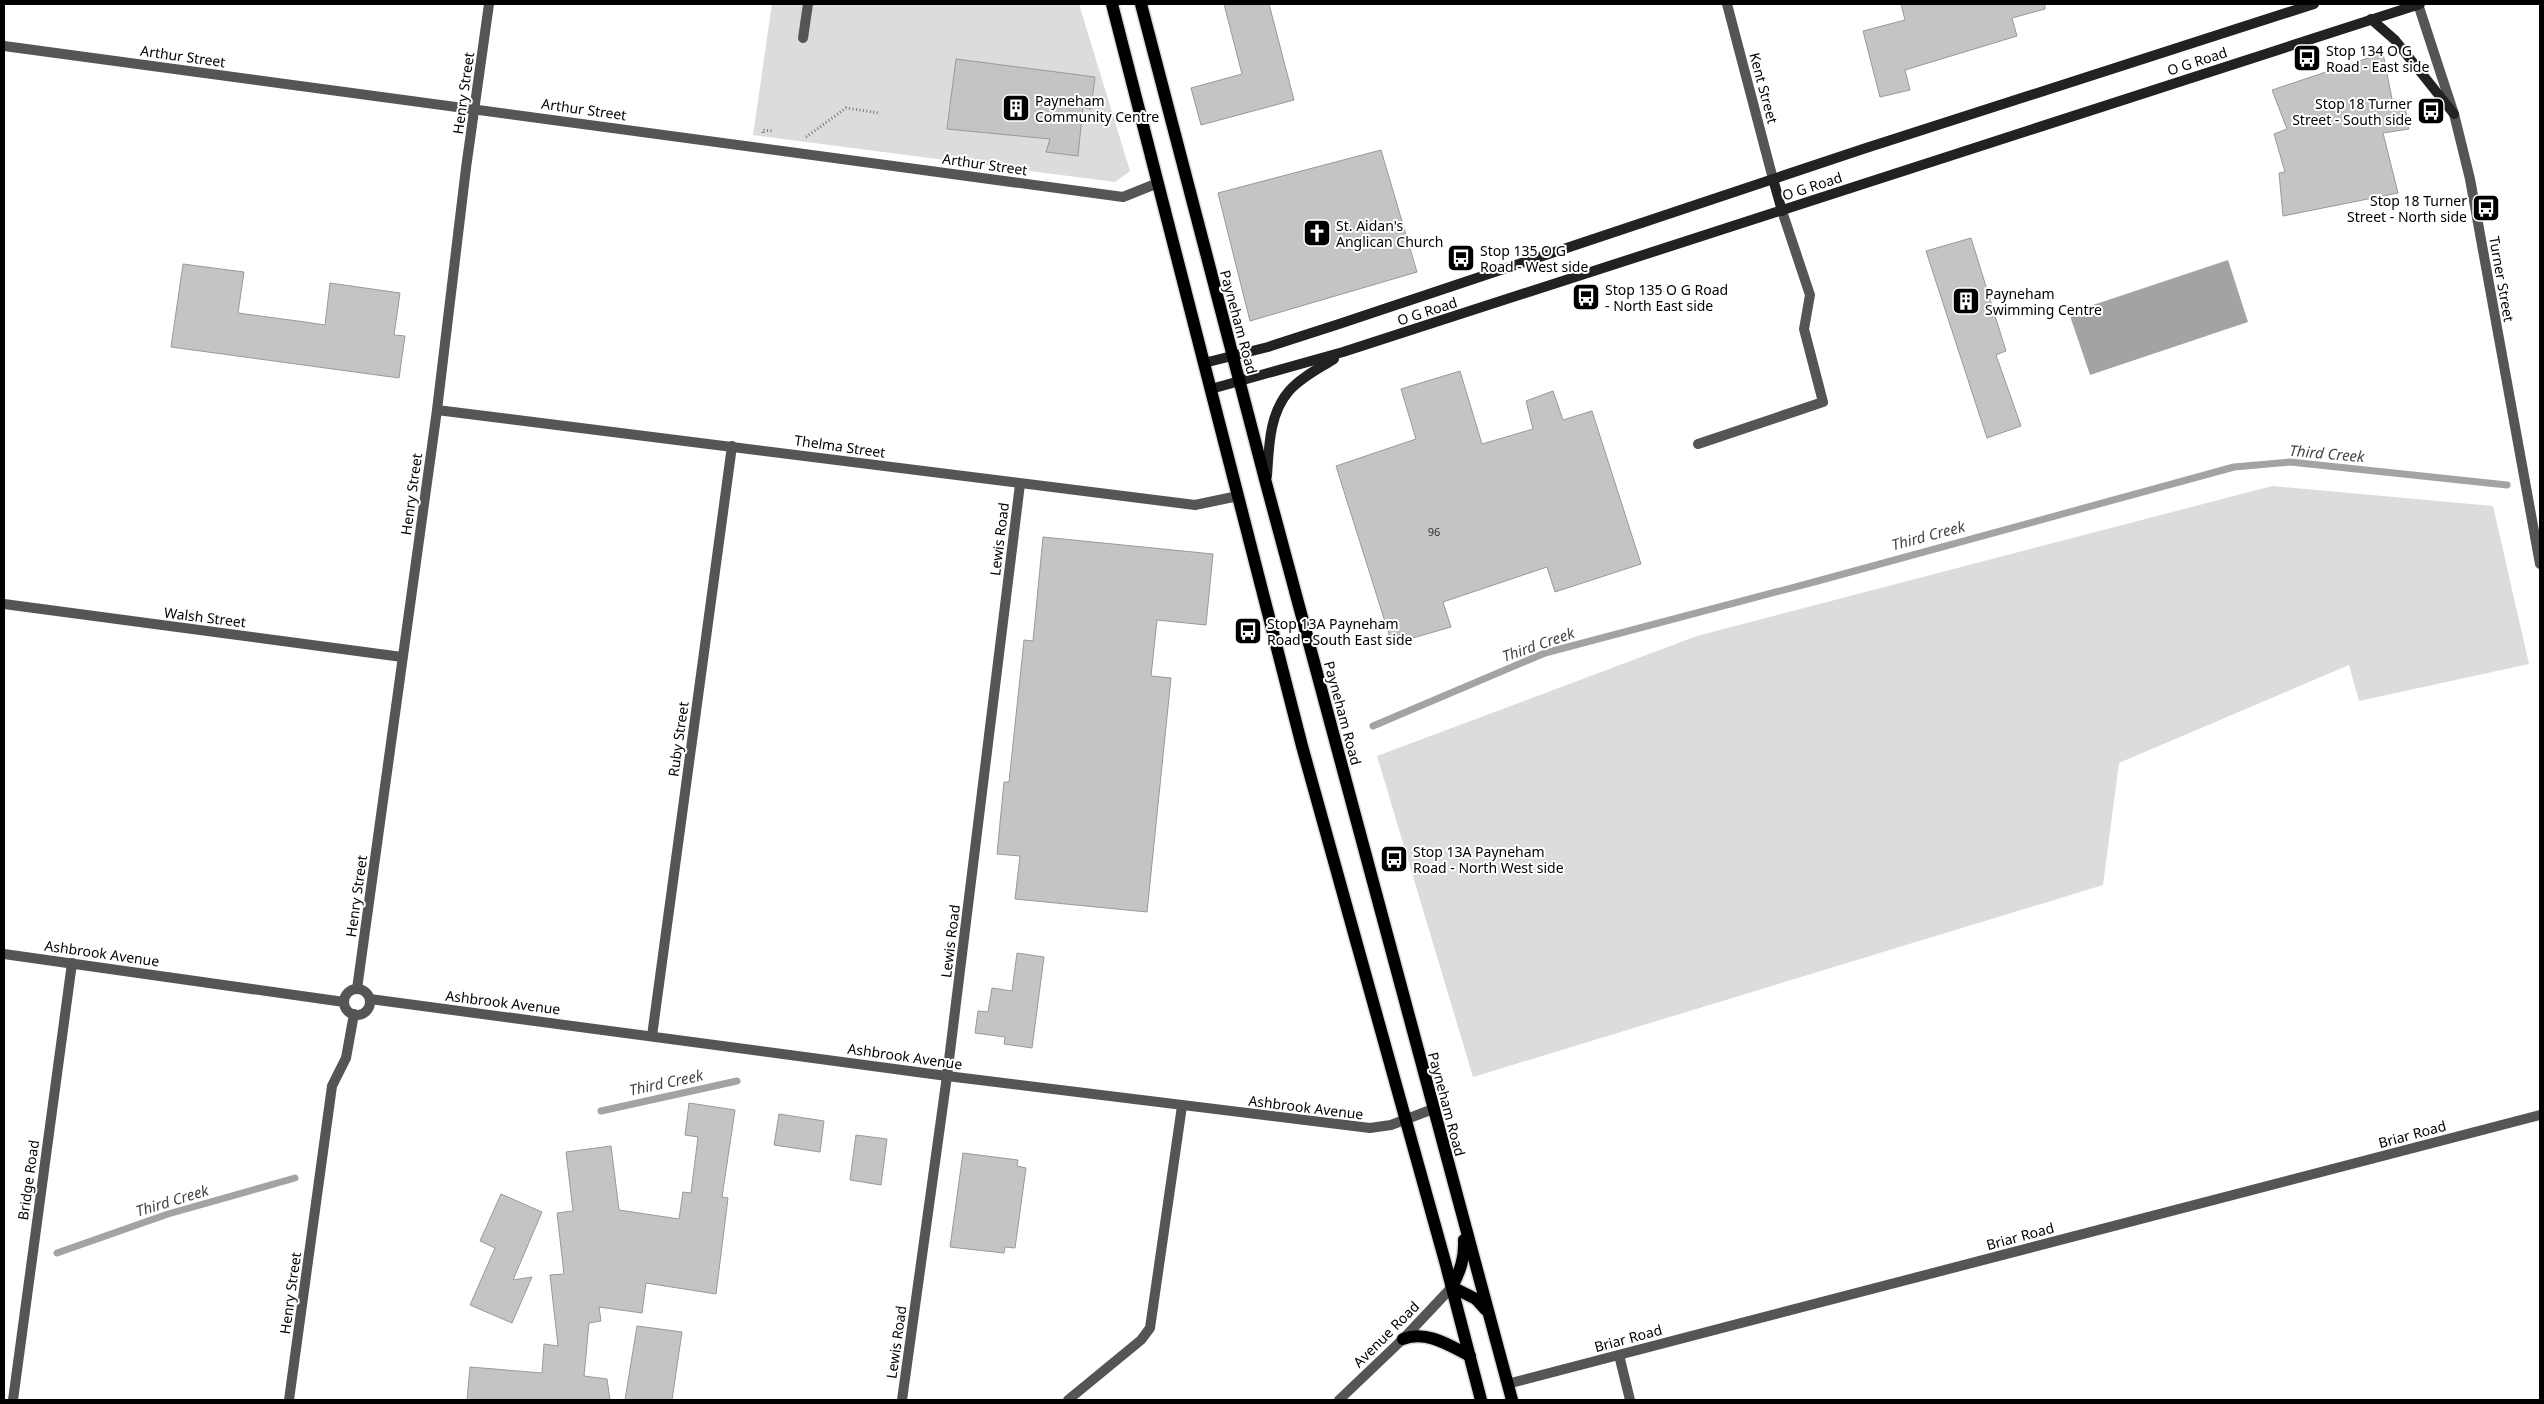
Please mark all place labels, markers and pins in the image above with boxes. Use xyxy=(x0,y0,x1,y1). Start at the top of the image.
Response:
place label: Stop 134 O G Road - East side xyxy=(2326,41,2429,76)
bus stop icon: Stop 134 O G Road - East side xyxy=(2292,43,2322,73)
place label: Payneham Community Centre xyxy=(1035,91,1159,126)
building icon: Payneham Community Centre xyxy=(1001,93,1031,123)
place label: Stop 18 Turner Street - South side xyxy=(2292,94,2412,129)
bus stop icon: Stop 18 Turner Street - South side xyxy=(2416,96,2446,126)
place label: Stop 18 Turner Street - North side xyxy=(2347,191,2467,226)
bus stop icon: Stop 18 Turner Street - North side xyxy=(2471,193,2501,223)
place label: St. Aidan's Anglican Church xyxy=(1336,216,1443,251)
church icon: St. Aidan's Anglican Church xyxy=(1302,218,1332,248)
place label: Stop 135 O G Road - West side xyxy=(1480,241,1588,276)
bus stop icon: Stop 135 O G Road - West side xyxy=(1446,243,1476,273)
place label: Stop 135 O G Road - North East side xyxy=(1605,280,1728,315)
bus stop icon: Stop 135 O G Road - North East side xyxy=(1571,282,1601,312)
place label: Payneham Swimming Centre xyxy=(1985,284,2102,319)
building icon: Payneham Swimming Centre xyxy=(1951,286,1981,316)
place label: Stop 13A Payneham Road - South East side xyxy=(1267,614,1413,649)
bus stop icon: Stop 13A Payneham Road - South East side xyxy=(1233,616,1263,646)
place label: Stop 13A Payneham Road - North West side xyxy=(1413,842,1564,877)
bus stop icon: Stop 13A Payneham Road - North West side xyxy=(1379,844,1409,874)

